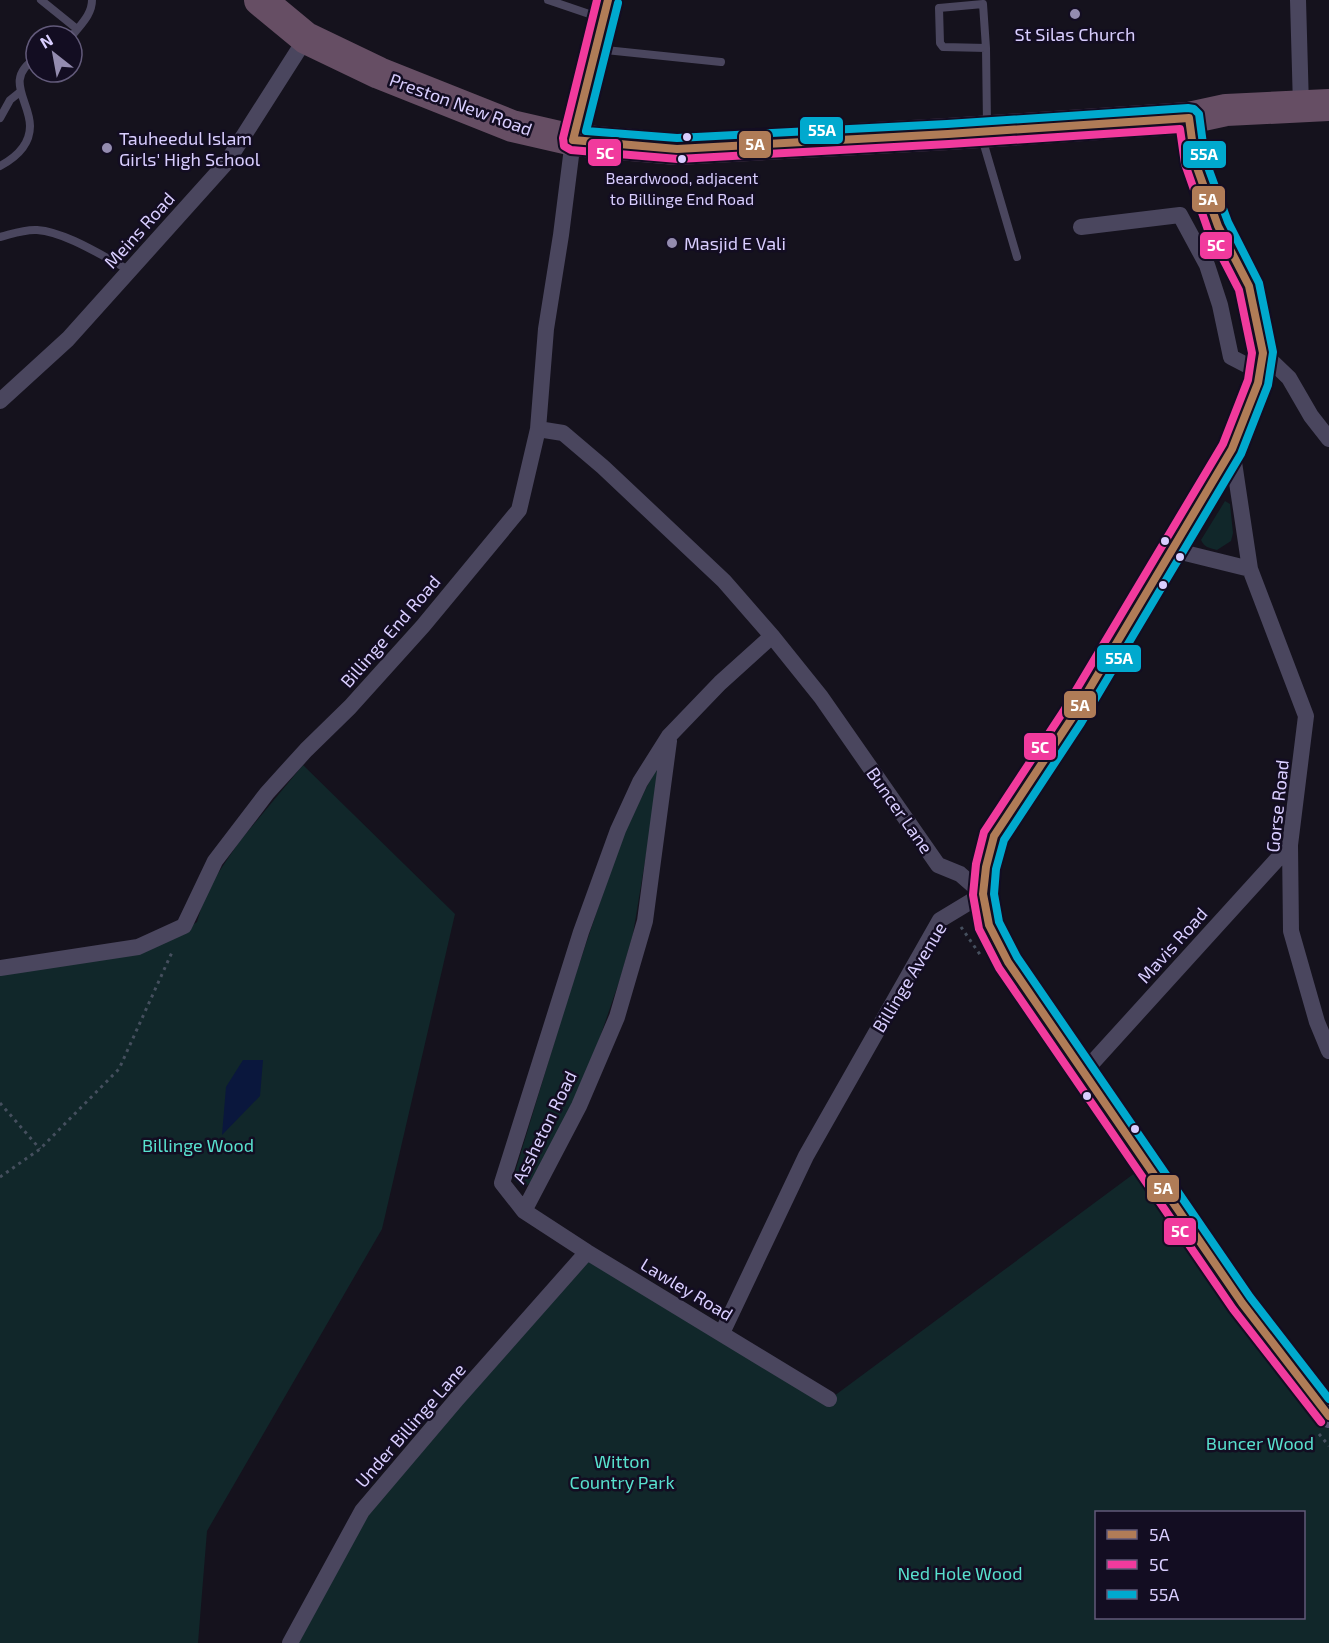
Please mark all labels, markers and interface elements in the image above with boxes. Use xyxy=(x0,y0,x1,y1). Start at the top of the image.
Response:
marker: St Silas Church xyxy=(1068,7,1082,21)
place label: St Silas Church xyxy=(1014,23,1136,45)
north arrow xyxy=(24,24,84,84)
text: N xyxy=(36,30,56,52)
street label: Preston New Road xyxy=(387,68,535,140)
line badge: 55A xyxy=(799,116,844,145)
text: 55A xyxy=(808,120,837,139)
place label: Tauheedul Islam Girls' High School xyxy=(119,127,261,170)
line badge: 5A xyxy=(738,130,772,159)
unlabelled marker xyxy=(681,131,693,143)
text: 5A xyxy=(745,134,765,153)
line badge: 5C xyxy=(587,138,622,167)
line badge: 55A xyxy=(1182,140,1227,169)
marker: Tauheedul Islam Girls' High School xyxy=(100,141,114,155)
text: 5C xyxy=(596,143,614,162)
text: 55A xyxy=(1190,144,1219,163)
marker: Beardwood, adjacent to Billinge End Road xyxy=(676,153,688,165)
place label: Beardwood, adjacent to Billinge End Road xyxy=(606,168,758,208)
line badge: 5A xyxy=(1191,185,1226,213)
street label: Meins Road xyxy=(99,187,179,273)
text: 5A xyxy=(1198,189,1218,208)
line badge: 5C xyxy=(1199,231,1233,260)
place label: Masjid E Vali xyxy=(684,232,786,254)
text: 5C xyxy=(1207,235,1225,254)
marker: Masjid E Vali xyxy=(665,236,679,250)
unlabelled marker xyxy=(1159,535,1171,547)
unlabelled marker xyxy=(1174,551,1186,563)
street label: Billinge End Road xyxy=(335,570,445,692)
unlabelled marker xyxy=(1157,579,1169,591)
line badge: 55A xyxy=(1096,644,1142,673)
text: 55A xyxy=(1105,648,1134,667)
line badge: 5A xyxy=(1063,690,1097,719)
text: 5A xyxy=(1070,695,1090,714)
line badge: 5C xyxy=(1023,732,1057,761)
text: 5C xyxy=(1031,737,1049,756)
street label: Gorse Road xyxy=(1261,759,1293,853)
street label: Buncer Lane xyxy=(862,763,938,857)
street label: Mavis Road xyxy=(1132,903,1212,987)
street label: Billinge Avenue xyxy=(867,918,951,1036)
street label: Assheton Road xyxy=(507,1067,581,1187)
unlabelled marker xyxy=(1081,1090,1093,1102)
unlabelled marker xyxy=(1129,1123,1141,1135)
park label: Billinge Wood xyxy=(142,1134,254,1156)
line badge: 5A xyxy=(1146,1174,1180,1203)
text: 5A xyxy=(1153,1178,1173,1197)
line badge: 5C xyxy=(1163,1217,1197,1246)
text: 5C xyxy=(1171,1221,1189,1240)
street label: Lawley Road xyxy=(637,1253,737,1325)
street label: Under Billinge Lane xyxy=(350,1358,470,1492)
park label: Buncer Wood xyxy=(1206,1432,1314,1454)
park label: Witton Country Park xyxy=(569,1450,675,1493)
legend xyxy=(1095,1511,1305,1619)
text: 5A xyxy=(1149,1523,1171,1545)
text: 5C xyxy=(1149,1553,1169,1575)
park label: Ned Hole Wood xyxy=(897,1562,1023,1584)
text: 55A xyxy=(1149,1583,1180,1605)

